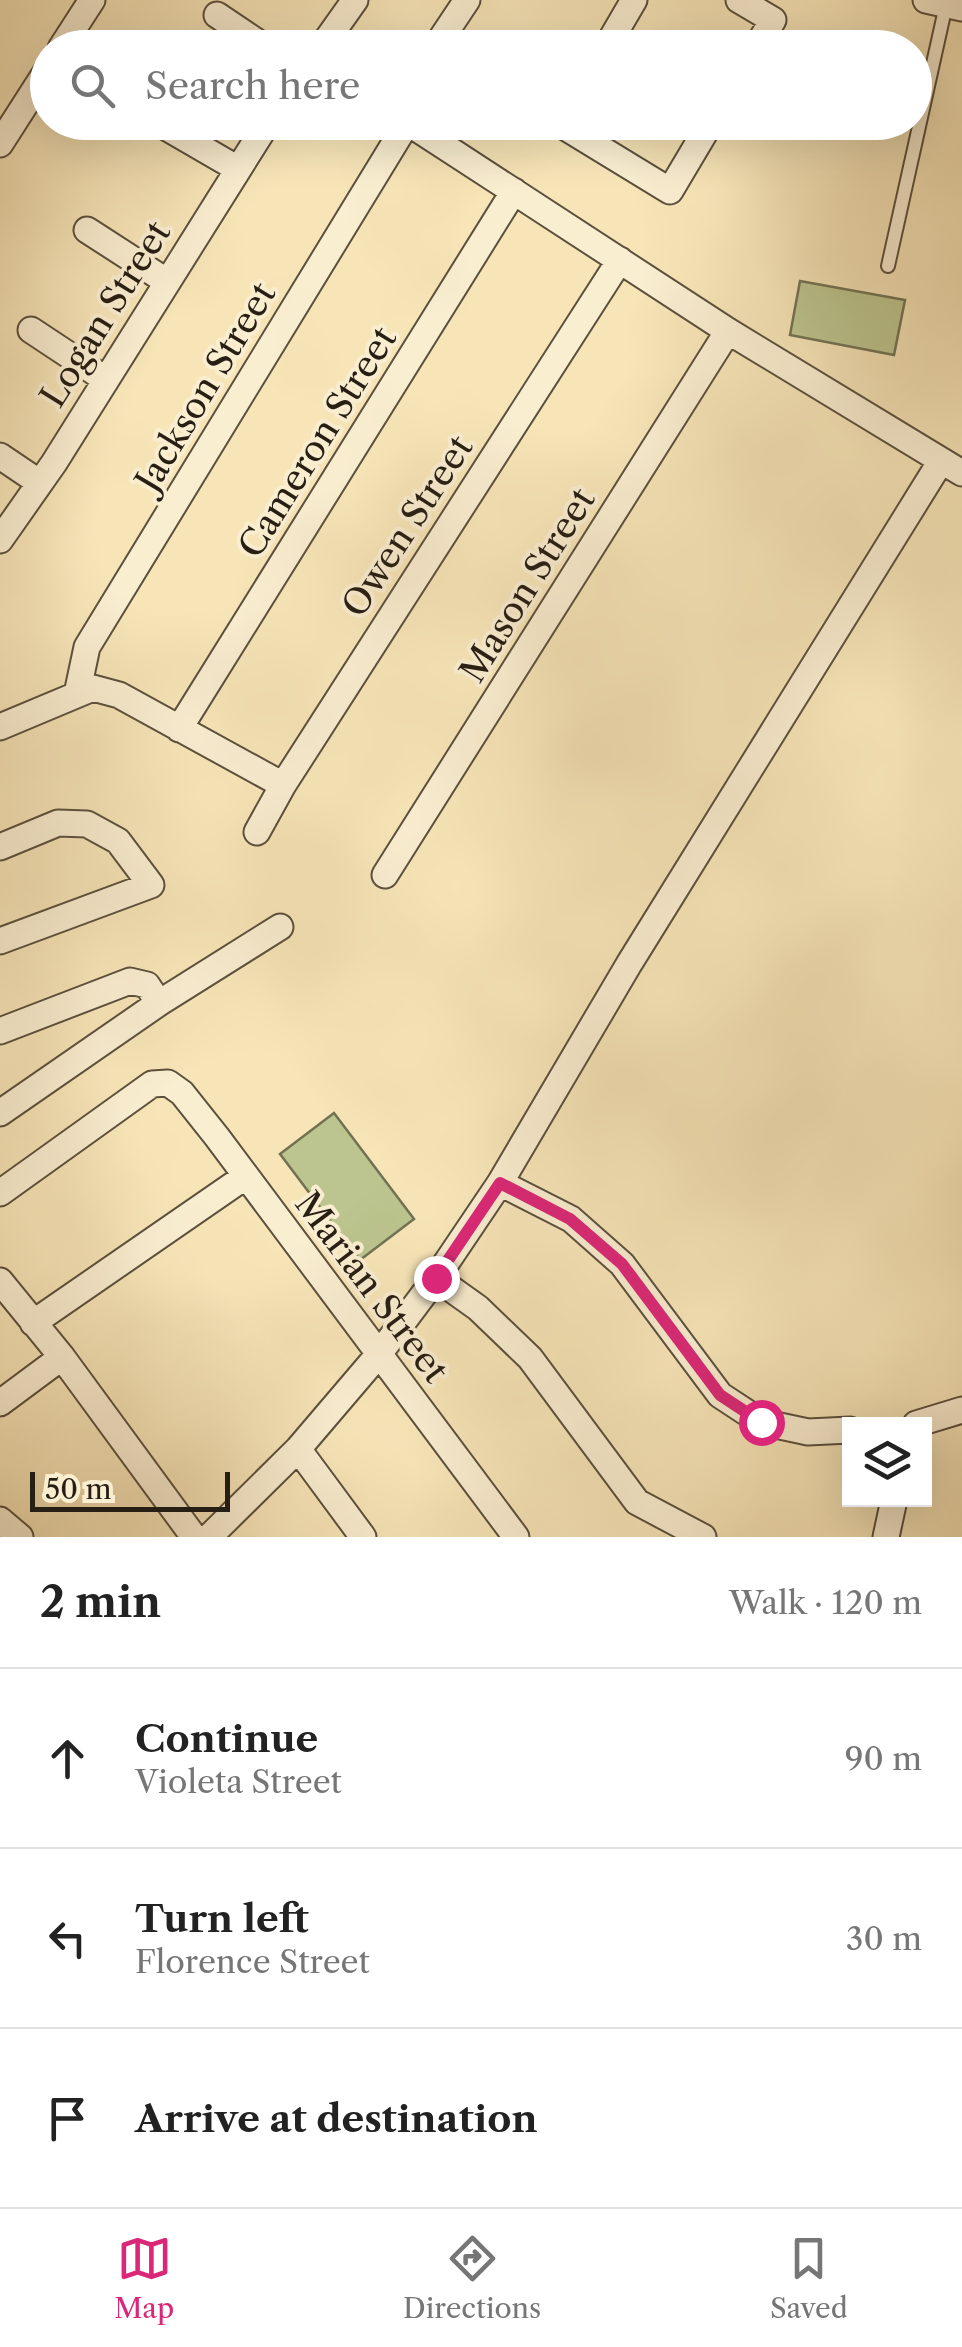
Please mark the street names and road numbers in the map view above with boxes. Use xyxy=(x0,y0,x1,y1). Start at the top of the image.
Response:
street label: Logan Street xyxy=(31,212,180,415)
street label: Jackson Street xyxy=(123,274,285,504)
street label: Cameron Street xyxy=(229,318,405,565)
street label: Owen Street xyxy=(333,427,482,625)
street label: Mason Street xyxy=(450,480,604,690)
street label: Marian Street xyxy=(286,1183,458,1391)

